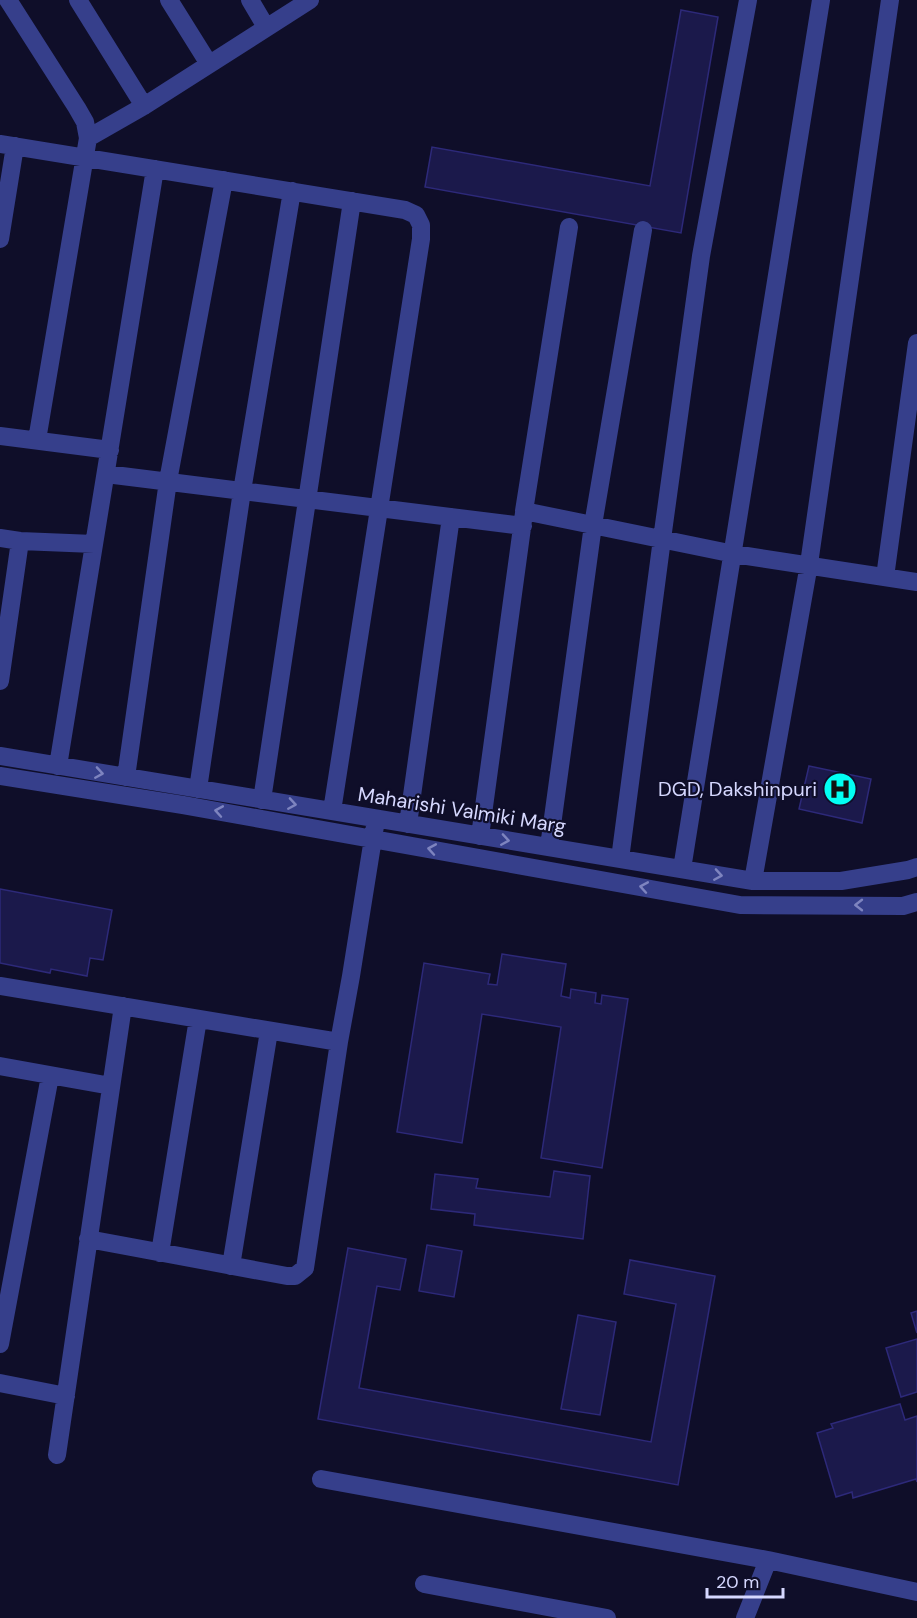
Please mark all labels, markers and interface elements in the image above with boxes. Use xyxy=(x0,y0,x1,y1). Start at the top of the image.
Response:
one-way arrow xyxy=(95,766,104,778)
hospital icon: DGD, Dakshinpuri xyxy=(822,771,858,807)
place label: DGD, Dakshinpuri xyxy=(658,776,817,802)
street label: Maharishi Valmiki Marg xyxy=(356,781,568,839)
one-way arrow xyxy=(287,798,296,810)
one-way arrow xyxy=(215,805,225,818)
one-way arrow xyxy=(500,833,509,845)
one-way arrow xyxy=(427,843,437,856)
one-way arrow xyxy=(712,868,722,881)
one-way arrow xyxy=(640,882,649,894)
one-way arrow xyxy=(854,899,863,911)
scale bar xyxy=(707,1561,784,1599)
text: 20 m xyxy=(716,1570,759,1594)

